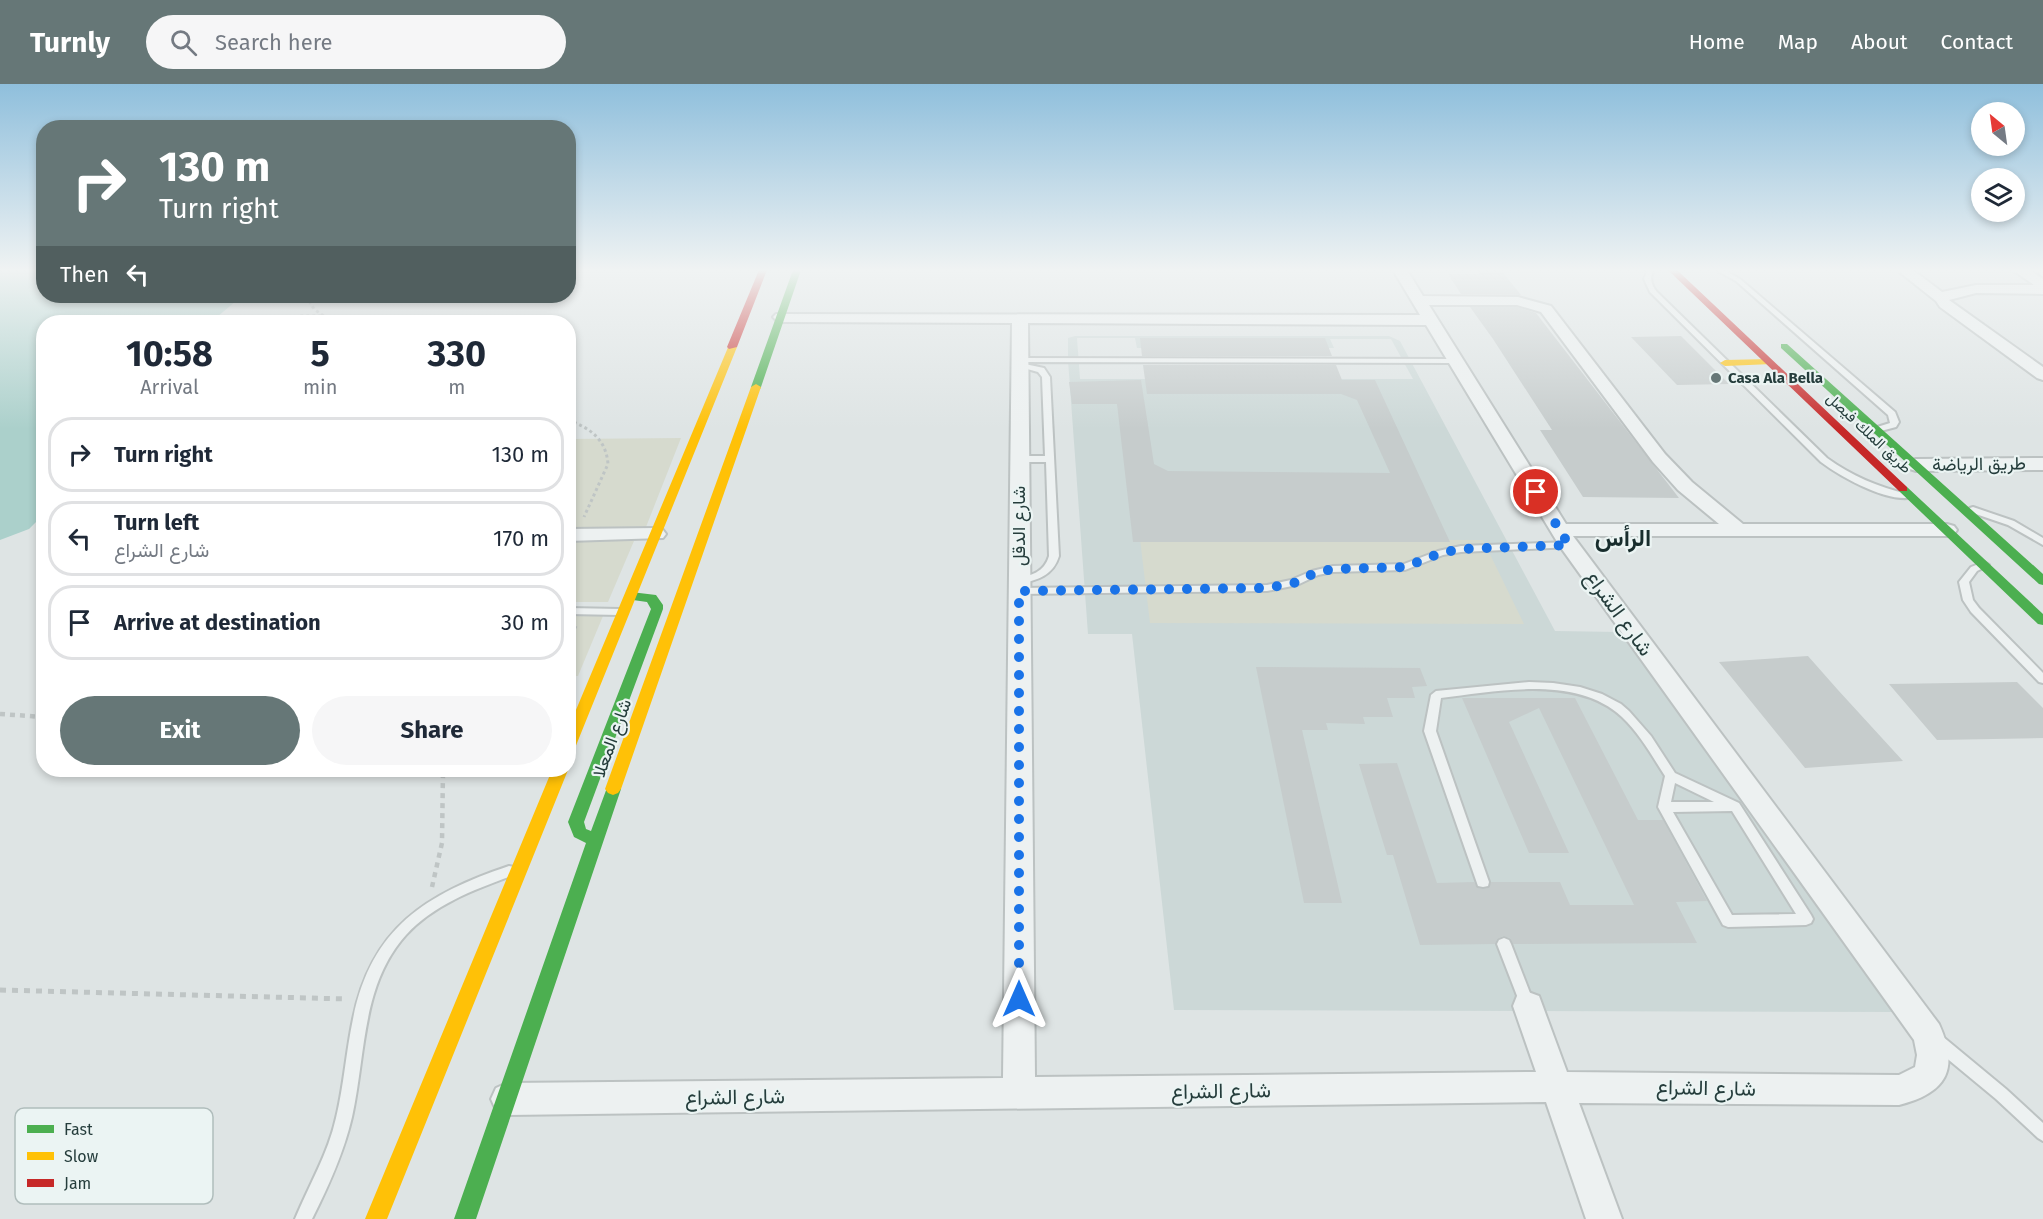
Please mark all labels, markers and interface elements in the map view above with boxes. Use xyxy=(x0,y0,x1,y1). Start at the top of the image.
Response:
search box xyxy=(146,15,566,69)
text: Turnly xyxy=(30,26,110,59)
icon: search xyxy=(167,26,200,59)
text: Search here xyxy=(215,29,332,56)
text: Home xyxy=(1689,29,1745,55)
text: Map xyxy=(1778,29,1818,55)
text: About xyxy=(1851,29,1908,55)
text: Contact xyxy=(1941,29,2013,55)
north arrow xyxy=(1971,102,2025,156)
map controls xyxy=(1971,102,2025,222)
text: 130 m xyxy=(159,142,270,192)
icon: right xyxy=(60,144,138,222)
button: layers xyxy=(1971,168,2025,222)
text: Turn right xyxy=(159,193,279,225)
icon: left xyxy=(121,258,154,291)
text: Then xyxy=(60,261,109,288)
text: 10:58 xyxy=(126,332,213,376)
text: 5 xyxy=(311,332,330,376)
text: 330 xyxy=(427,332,486,376)
place label: Casa Ala Bella xyxy=(1728,369,1823,387)
marker: Casa Ala Bella xyxy=(1709,371,1723,385)
text: Arrival xyxy=(140,375,199,399)
text: min xyxy=(303,375,337,399)
text: m xyxy=(448,375,465,399)
street label: طريق الملك فيصل xyxy=(1822,389,1915,478)
icon: right xyxy=(63,438,96,471)
text: Turn right xyxy=(114,441,213,468)
text: 130 m xyxy=(492,441,549,468)
street label: طريق الرياضة xyxy=(1932,452,2026,476)
pin xyxy=(1510,466,1561,517)
icon: arrive xyxy=(1519,475,1552,508)
street label: شارع الدقل xyxy=(1008,486,1031,566)
text: Turn left xyxy=(114,509,199,536)
icon: left xyxy=(63,522,96,555)
district label: الرأس xyxy=(1595,524,1651,553)
text: 170 m xyxy=(493,525,549,552)
text: شارع الشراع xyxy=(114,538,209,562)
street label: شارع الشراع xyxy=(1578,565,1659,662)
icon: arrive xyxy=(63,606,96,639)
text: Arrive at destination xyxy=(114,609,321,636)
text: 30 m xyxy=(501,609,549,636)
button: Exit xyxy=(60,696,300,765)
button: Share xyxy=(312,696,552,765)
street label: شارع المعلا xyxy=(588,696,637,781)
position arrow xyxy=(987,967,1051,1031)
street label: شارع الشراع xyxy=(1656,1074,1756,1103)
street label: شارع الشراع xyxy=(1171,1077,1271,1106)
street label: شارع الشراع xyxy=(685,1083,785,1112)
legend xyxy=(15,1108,213,1204)
text: Fast xyxy=(64,1120,93,1139)
text: Slow xyxy=(64,1147,99,1166)
text: Jam xyxy=(64,1174,91,1193)

